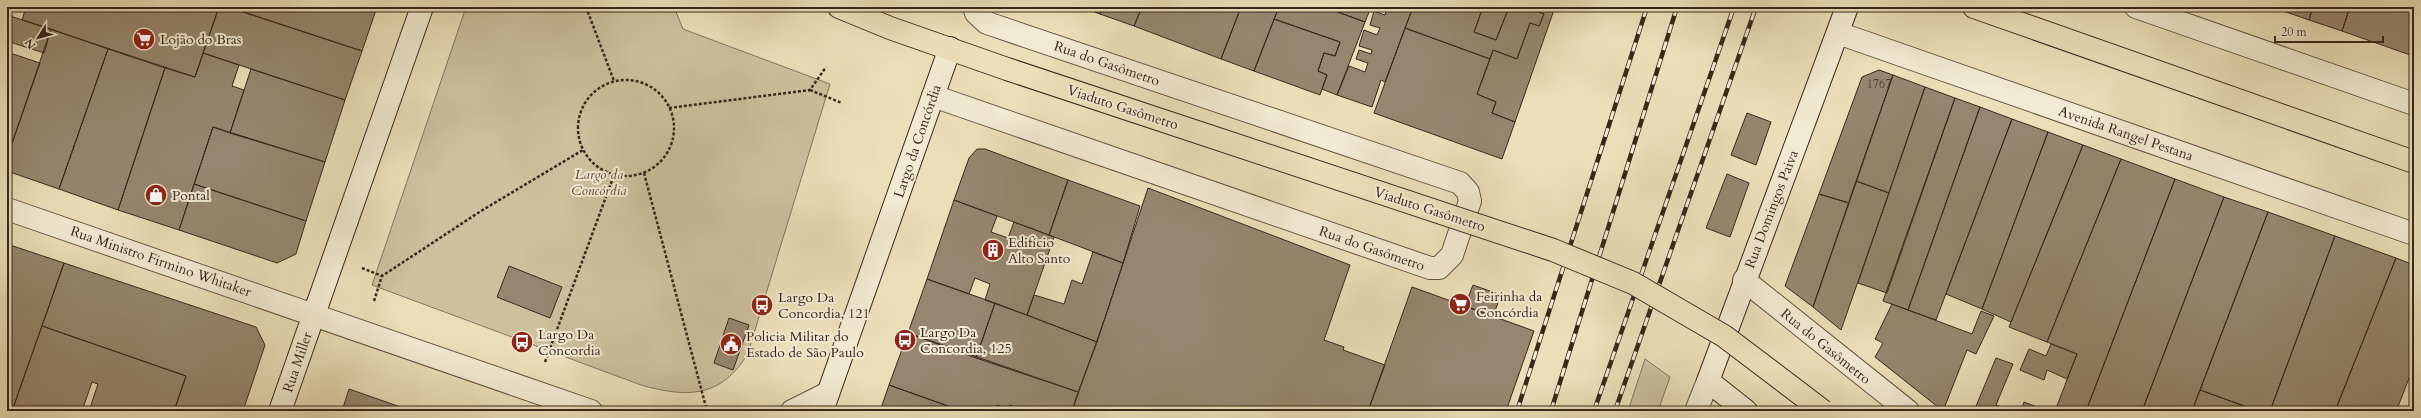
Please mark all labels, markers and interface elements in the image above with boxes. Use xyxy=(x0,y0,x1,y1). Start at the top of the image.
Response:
north arrow xyxy=(18,18,58,58)
scale bar xyxy=(2275,18,2383,44)
text: 20 m xyxy=(2281,24,2308,40)
supermarket icon: Lojão do Bras xyxy=(131,26,157,52)
place label: Lojão do Bras xyxy=(160,30,242,49)
text: N xyxy=(21,35,39,52)
street label: Rua do Gasômetro xyxy=(1051,36,1163,91)
house number: 1767 xyxy=(1867,76,1891,92)
street label: Viaduto Gasômetro xyxy=(1065,81,1181,135)
street label: Largo da Concórdia xyxy=(889,82,946,200)
street label: Avenida Rangel Pestana xyxy=(2056,101,2196,166)
street label: Rua Domingos Paiva xyxy=(1740,147,1803,271)
park label: Largo da Concórdia xyxy=(571,165,627,200)
shop icon: Pontal xyxy=(143,182,169,208)
street label: Viaduto Gasômetro xyxy=(1372,183,1488,237)
place label: Pontal xyxy=(172,186,210,205)
street label: Rua do Gasômetro xyxy=(1316,221,1428,276)
street label: Rua Ministro Firmino Whitaker xyxy=(68,222,255,302)
place label: Edifício Alto Santo xyxy=(1008,233,1071,268)
building icon: Edifício Alto Santo xyxy=(980,237,1006,263)
place label: Feirinha da Concórdia xyxy=(1476,287,1542,322)
place label: Largo Da Concordia, 121 xyxy=(778,288,870,323)
supermarket icon: Feirinha da Concórdia xyxy=(1447,291,1473,317)
bus stop icon: Largo Da Concordia, 121 xyxy=(749,292,775,318)
street label: Rua do Gasômetro xyxy=(1777,304,1875,389)
place label: Largo Da Concordia, 125 xyxy=(920,323,1012,358)
place label: Largo Da Concordia xyxy=(538,325,601,360)
place label: Policia Militar do Estado de São Paulo xyxy=(746,327,864,362)
bus stop icon: Largo Da Concordia, 125 xyxy=(892,327,918,353)
street label: Rua Miller xyxy=(278,328,317,395)
bus stop icon: Largo Da Concordia xyxy=(509,329,535,355)
public building icon: Policia Militar do Estado de São Paulo xyxy=(718,331,744,357)

